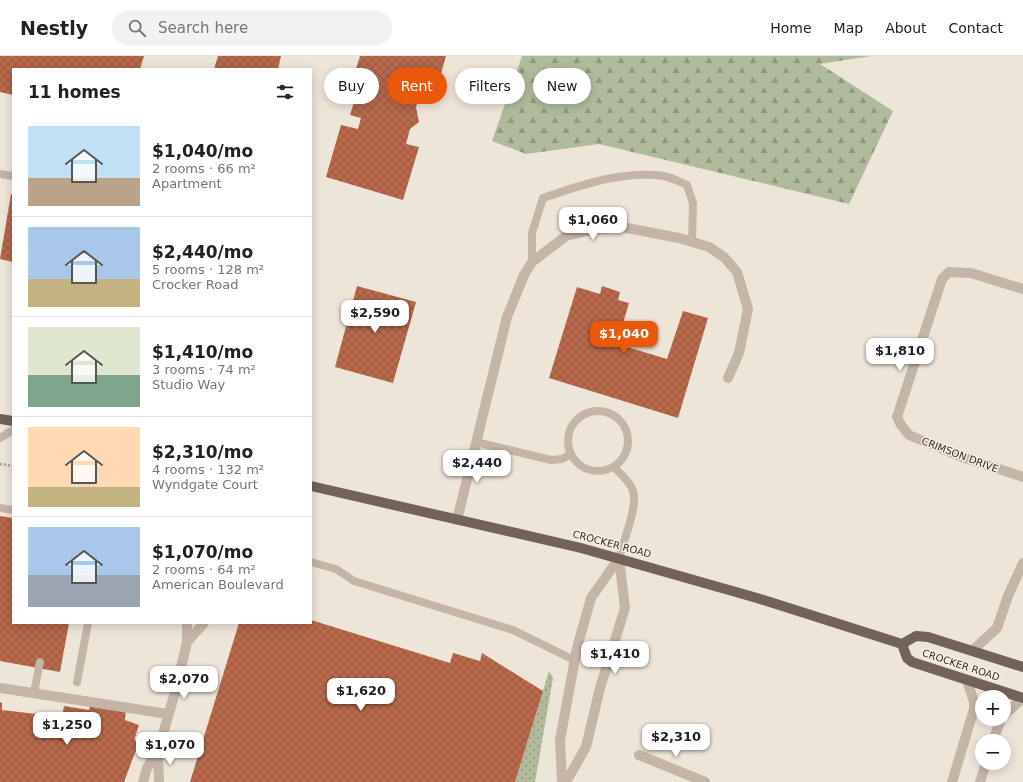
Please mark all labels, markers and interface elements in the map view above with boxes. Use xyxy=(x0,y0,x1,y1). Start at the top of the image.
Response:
search box xyxy=(112,10,392,46)
text: Nestly xyxy=(20,17,88,39)
icon: search xyxy=(126,17,148,39)
text: Search here xyxy=(158,19,248,37)
text: Home xyxy=(770,20,812,36)
text: Map xyxy=(834,20,863,36)
text: About xyxy=(885,20,927,36)
text: Contact xyxy=(949,20,1003,36)
chip: Buy xyxy=(324,68,379,104)
chip: Rent xyxy=(387,68,447,104)
chip: Filters xyxy=(455,68,525,104)
chip: New xyxy=(533,68,591,104)
icon: filters xyxy=(274,81,296,103)
text: 11 homes xyxy=(28,82,121,102)
text: $1,040/mo xyxy=(152,141,253,161)
icon: home xyxy=(60,142,108,190)
text: 2 rooms · 66 m² xyxy=(152,161,256,176)
text: Apartment xyxy=(152,176,222,191)
pin: $1,060 xyxy=(560,207,626,241)
text: $1,060 xyxy=(568,212,618,227)
text: $2,440/mo xyxy=(152,242,253,262)
icon: home xyxy=(60,243,108,291)
text: 5 rooms · 128 m² xyxy=(152,262,264,277)
text: Crocker Road xyxy=(152,277,238,292)
pin: $2,590 xyxy=(342,300,408,334)
text: $2,590 xyxy=(350,305,400,320)
pin: $1,040 xyxy=(591,321,657,355)
text: $1,040 xyxy=(599,326,649,341)
pin: $1,810 xyxy=(867,338,933,372)
text: $1,410/mo xyxy=(152,342,253,362)
icon: home xyxy=(60,343,108,391)
text: $1,810 xyxy=(875,343,925,358)
text: 3 rooms · 74 m² xyxy=(152,362,256,377)
text: Studio Way xyxy=(152,377,225,392)
street label: CRIMSON DRIVE xyxy=(920,435,1000,475)
text: $2,310/mo xyxy=(152,442,253,462)
icon: home xyxy=(60,443,108,491)
pin: $2,440 xyxy=(444,450,510,484)
text: $2,440 xyxy=(452,455,502,470)
text: 4 rooms · 132 m² xyxy=(152,462,264,477)
text: Wyndgate Court xyxy=(152,477,258,492)
street label: CROCKER ROAD xyxy=(571,528,653,560)
text: $1,070/mo xyxy=(152,542,253,562)
icon: home xyxy=(60,543,108,591)
text: 2 rooms · 64 m² xyxy=(152,562,256,577)
text: American Boulevard xyxy=(152,577,284,592)
pin: $1,410 xyxy=(582,641,648,675)
text: $1,410 xyxy=(590,646,640,661)
street label: CROCKER ROAD xyxy=(921,647,1001,683)
pin: $2,070 xyxy=(151,666,217,700)
text: $2,070 xyxy=(159,671,209,686)
pin: $1,620 xyxy=(328,678,394,712)
text: $1,620 xyxy=(336,683,386,698)
map controls xyxy=(975,690,1011,770)
button: + xyxy=(975,690,1011,726)
pin: $1,250 xyxy=(34,712,100,746)
text: $1,250 xyxy=(42,717,92,732)
pin: $2,310 xyxy=(643,724,709,758)
text: $2,310 xyxy=(651,729,701,744)
pin: $1,070 xyxy=(137,732,203,766)
button: − xyxy=(975,734,1011,770)
text: $1,070 xyxy=(145,737,195,752)

